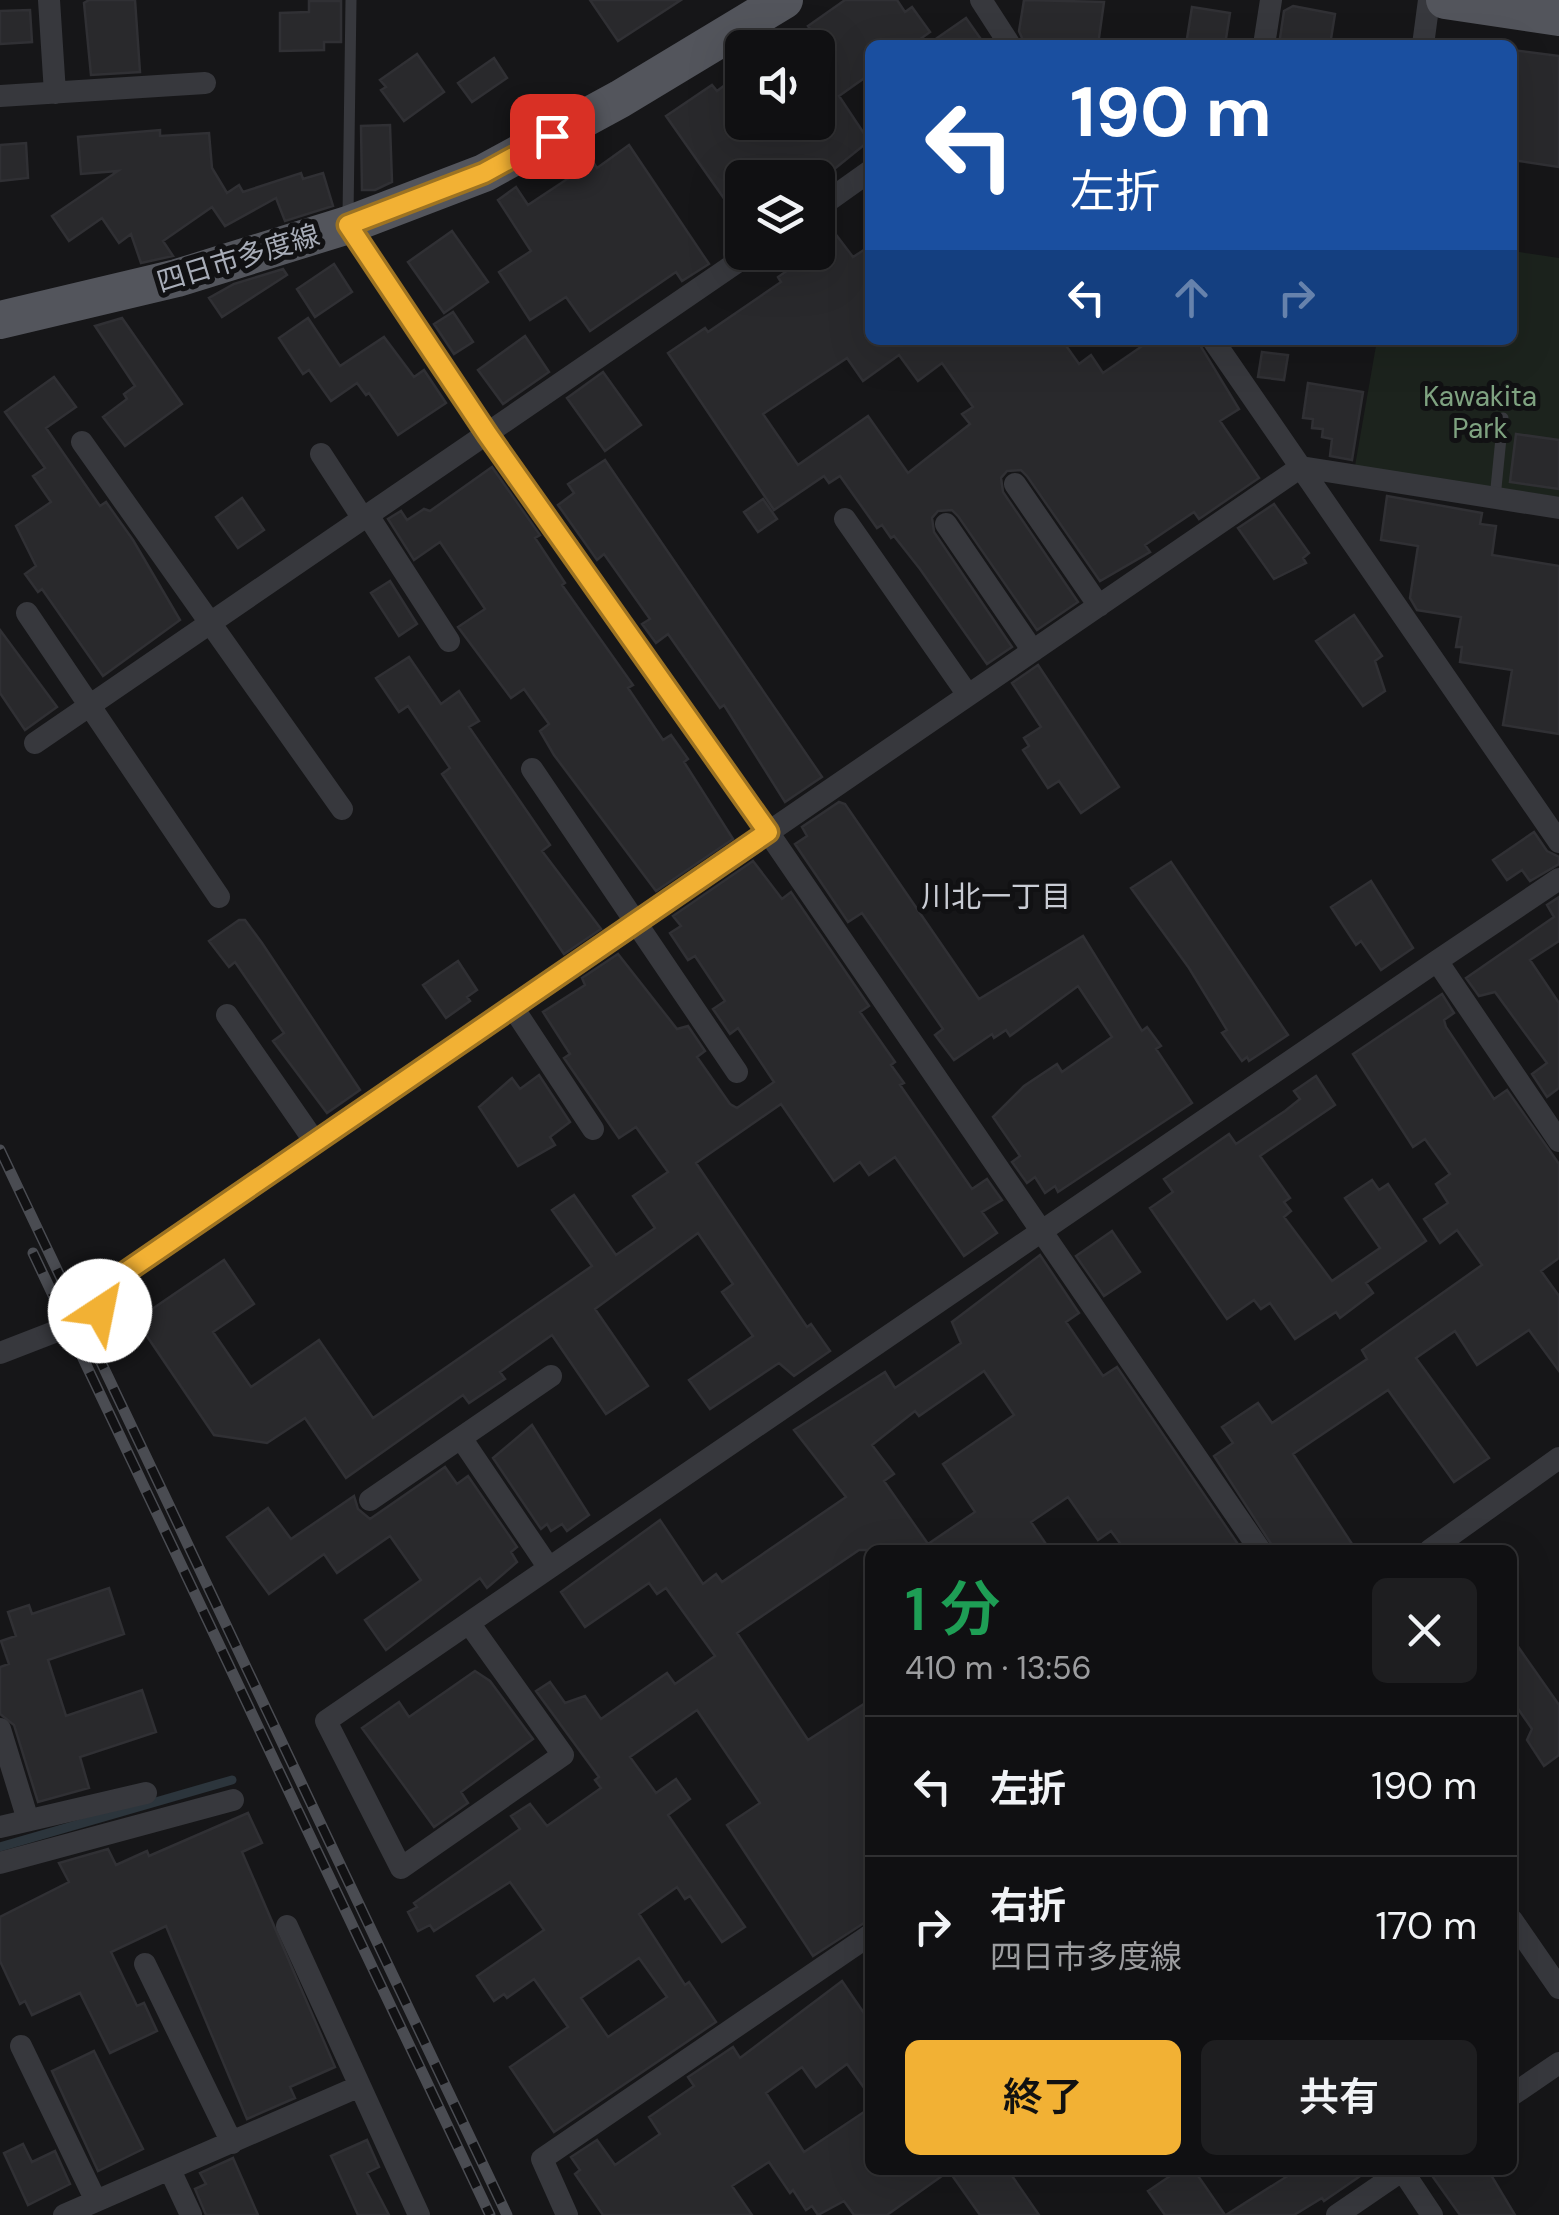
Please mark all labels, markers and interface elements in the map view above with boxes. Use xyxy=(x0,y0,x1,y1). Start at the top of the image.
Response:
map controls xyxy=(725,30,835,270)
button: sound xyxy=(725,30,835,140)
text: 190 m xyxy=(1070,67,1272,158)
icon: left xyxy=(905,80,1035,210)
pin xyxy=(510,94,595,179)
icon: arrive xyxy=(525,109,580,164)
button: layers xyxy=(725,160,835,270)
text: 左折 xyxy=(1070,162,1160,221)
street label: 四日市多度線 xyxy=(152,216,324,301)
icon: left xyxy=(1059,270,1114,325)
icon: ahead xyxy=(1164,270,1219,325)
icon: right xyxy=(1269,270,1324,325)
park label: Kawakita Park xyxy=(1423,378,1537,447)
district label: 川北一丁目 xyxy=(921,877,1071,916)
position arrow xyxy=(48,1259,152,1363)
text: 1 分 xyxy=(905,1570,1001,1649)
button: close xyxy=(1372,1578,1477,1683)
text: 410 m · 13:56 xyxy=(905,1647,1092,1689)
icon: left xyxy=(905,1759,960,1814)
text: 190 m xyxy=(1371,1761,1477,1811)
text: 左折 xyxy=(990,1764,1066,1814)
text: 右折 xyxy=(990,1881,1066,1931)
icon: right xyxy=(905,1899,960,1954)
text: 170 m xyxy=(1375,1901,1477,1951)
text: 四日市多度線 xyxy=(990,1936,1182,1978)
button: 終了 xyxy=(905,2040,1181,2155)
button: 共有 xyxy=(1201,2040,1477,2155)

